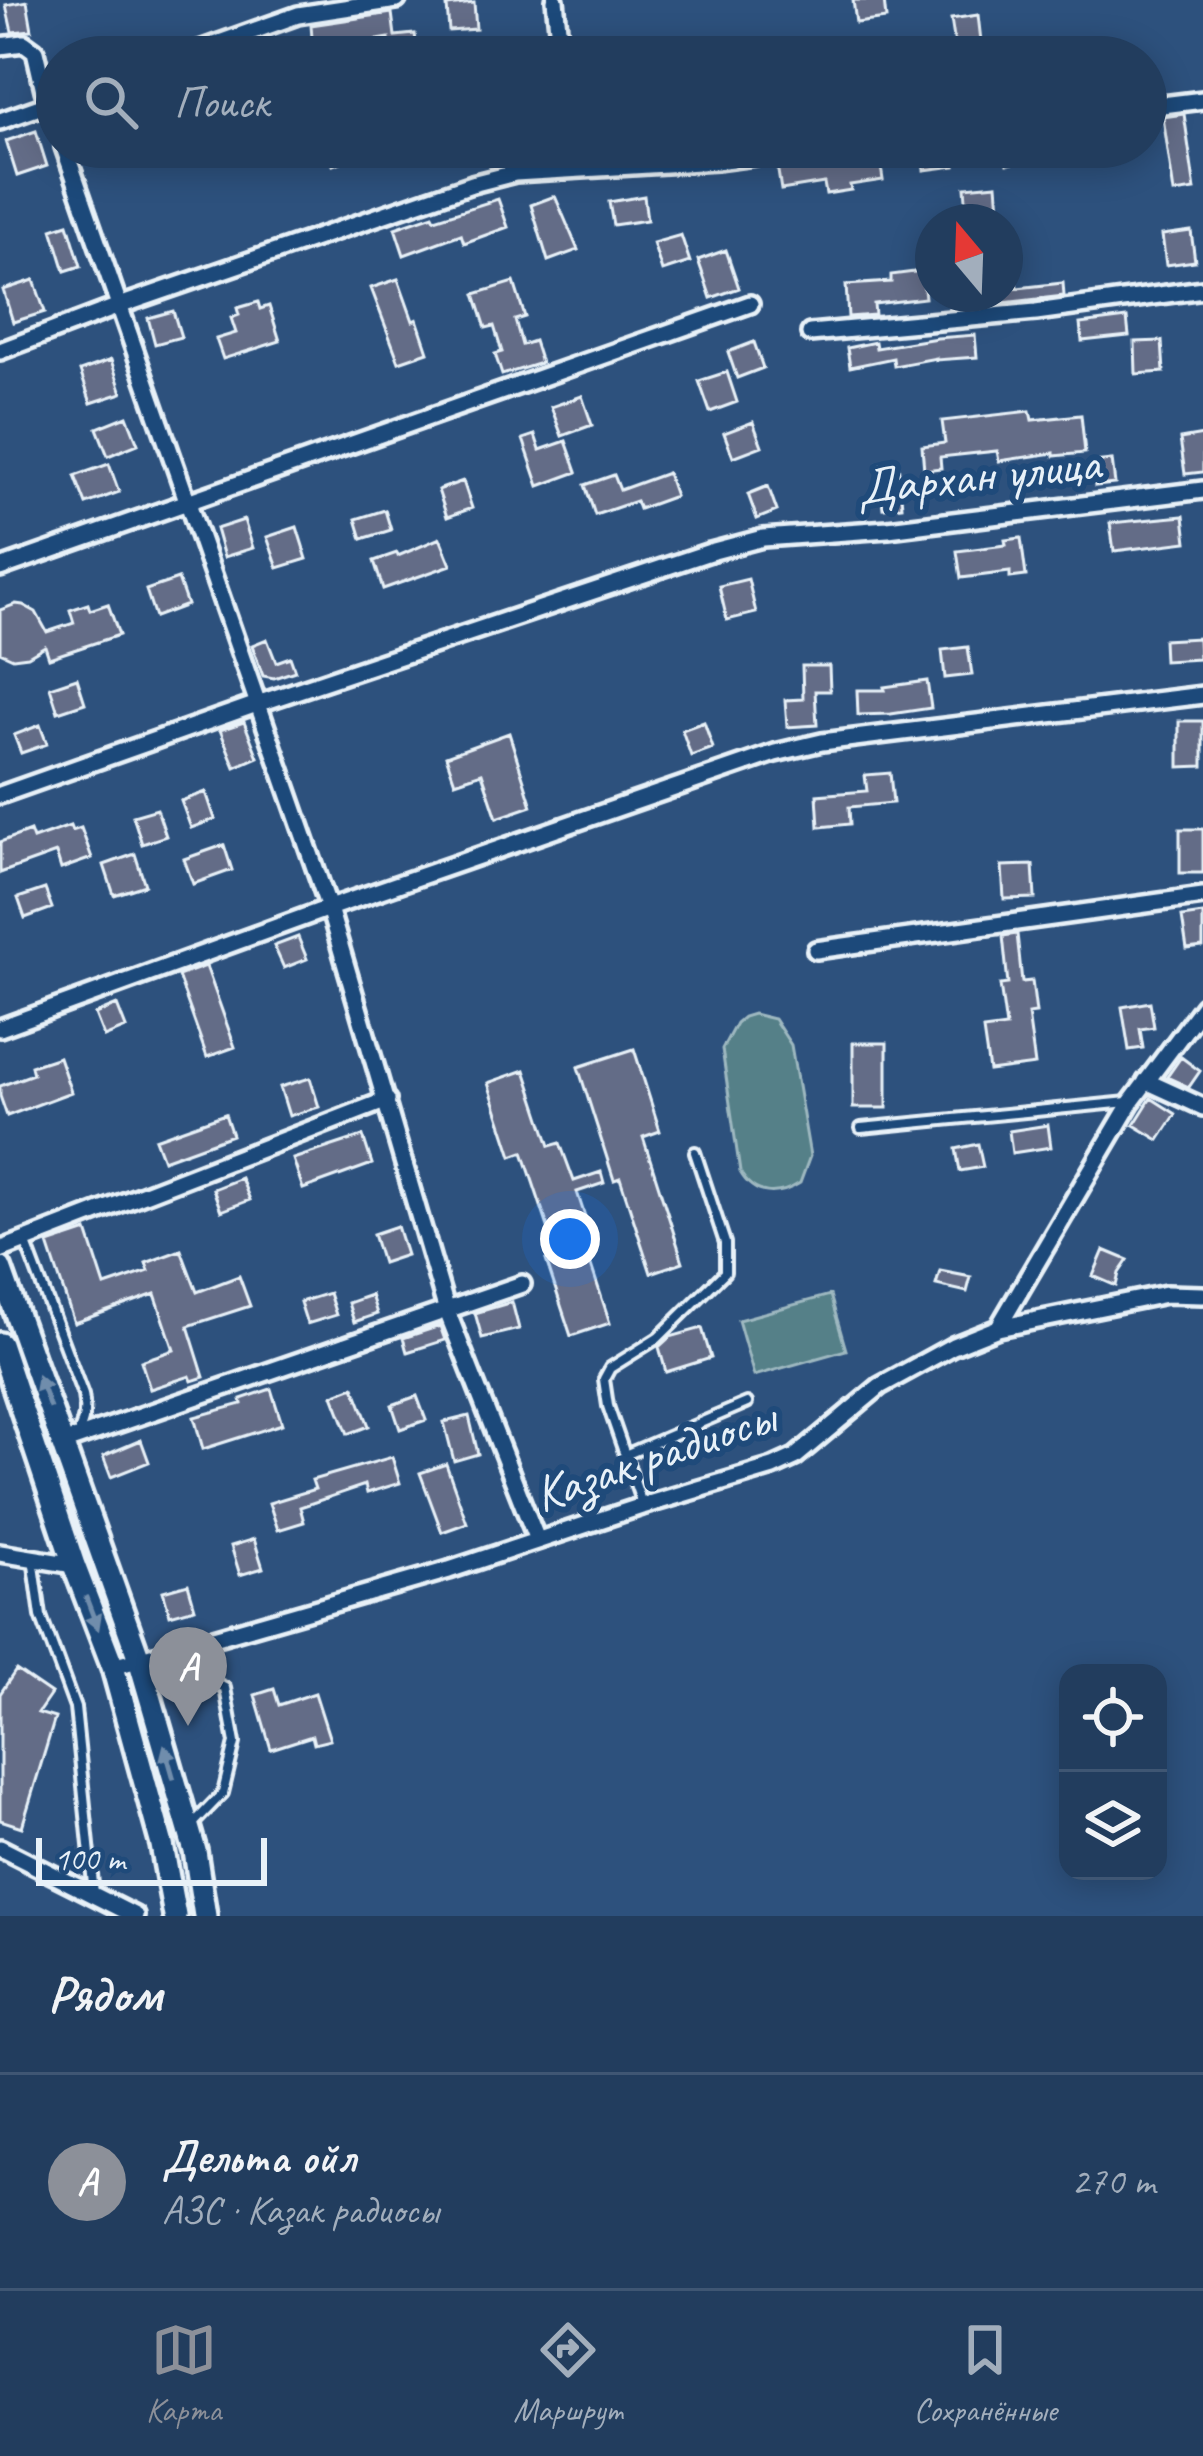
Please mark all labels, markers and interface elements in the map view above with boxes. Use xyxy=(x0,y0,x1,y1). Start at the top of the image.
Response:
search box xyxy=(36,36,1167,168)
icon: search xyxy=(78,69,144,135)
text: Поиск xyxy=(174,74,269,131)
north arrow xyxy=(915,204,1023,312)
street label: Дархан улица xyxy=(853,430,1106,520)
your location xyxy=(540,1209,600,1269)
one-way arrow xyxy=(34,1374,52,1410)
street label: Казак радиосы xyxy=(525,1383,787,1526)
one-way arrow xyxy=(84,1596,103,1632)
pin: A xyxy=(149,1627,227,1726)
map controls xyxy=(1059,1664,1167,1880)
button: locate xyxy=(1059,1664,1167,1772)
one-way arrow xyxy=(158,1743,177,1780)
button: layers xyxy=(1059,1772,1167,1880)
scale bar xyxy=(36,1832,267,1885)
text: 100 m xyxy=(54,1838,125,1880)
text: Рядом xyxy=(48,1962,162,2026)
text: Дельта ойл xyxy=(162,2129,355,2186)
text: A xyxy=(77,2157,97,2206)
text: 270 m xyxy=(1071,2157,1155,2206)
text: АЗС · Казак радиосы xyxy=(162,2186,439,2235)
tab: Карта xyxy=(146,2317,221,2431)
tab: Маршрут xyxy=(513,2317,622,2431)
tab: Сохранённые xyxy=(914,2317,1057,2431)

